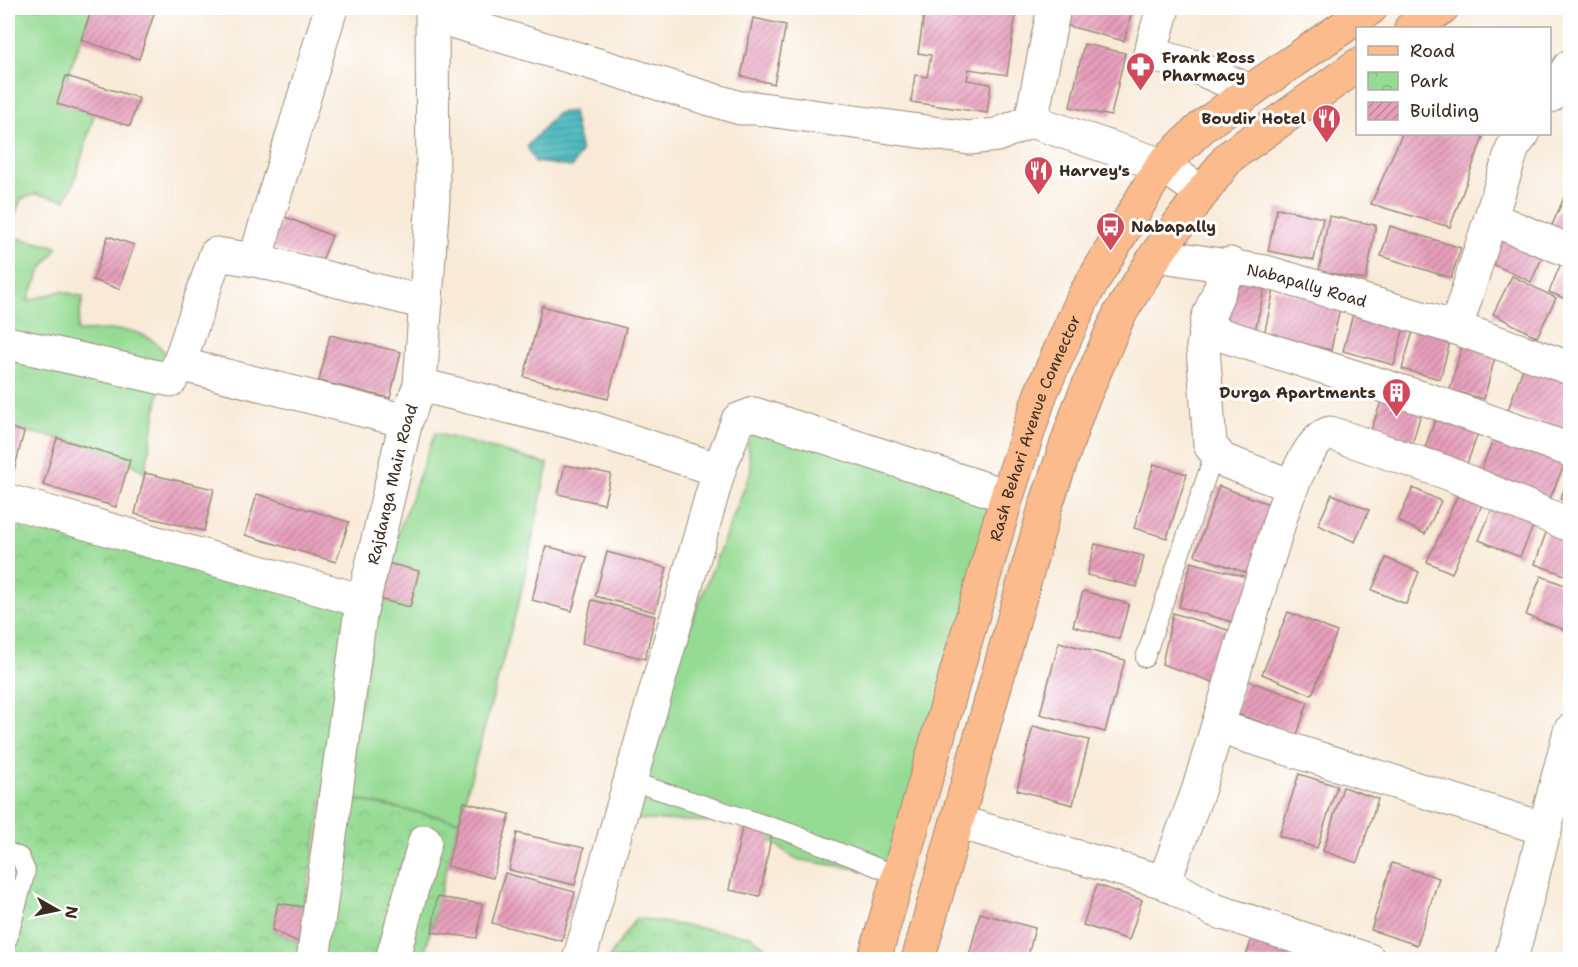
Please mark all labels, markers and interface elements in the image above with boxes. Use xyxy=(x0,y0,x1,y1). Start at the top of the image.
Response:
legend xyxy=(1356,27,1551,135)
text: Road xyxy=(1410,39,1455,63)
place label: Frank Ross Pharmacy xyxy=(1162,47,1255,86)
pharmacy icon: Frank Ross Pharmacy xyxy=(1125,50,1157,92)
text: Park xyxy=(1410,69,1449,93)
text: Building xyxy=(1410,99,1479,123)
restaurant icon: Boudir Hotel xyxy=(1311,102,1343,144)
place label: Boudir Hotel xyxy=(1201,108,1306,129)
restaurant icon: Harvey's xyxy=(1022,154,1054,196)
place label: Harvey's xyxy=(1059,160,1130,181)
bus stop icon: Nabapally xyxy=(1094,210,1126,252)
place label: Nabapally xyxy=(1131,216,1216,237)
street label: Nabapally Road xyxy=(1245,259,1369,312)
street label: Rash Behari Avenue Connector xyxy=(985,312,1085,544)
building icon: Durga Apartments xyxy=(1381,376,1413,418)
place label: Durga Apartments xyxy=(1219,382,1376,403)
street label: Rajdanga Main Road xyxy=(363,401,423,567)
north arrow xyxy=(27,880,87,940)
text: N xyxy=(60,904,83,920)

